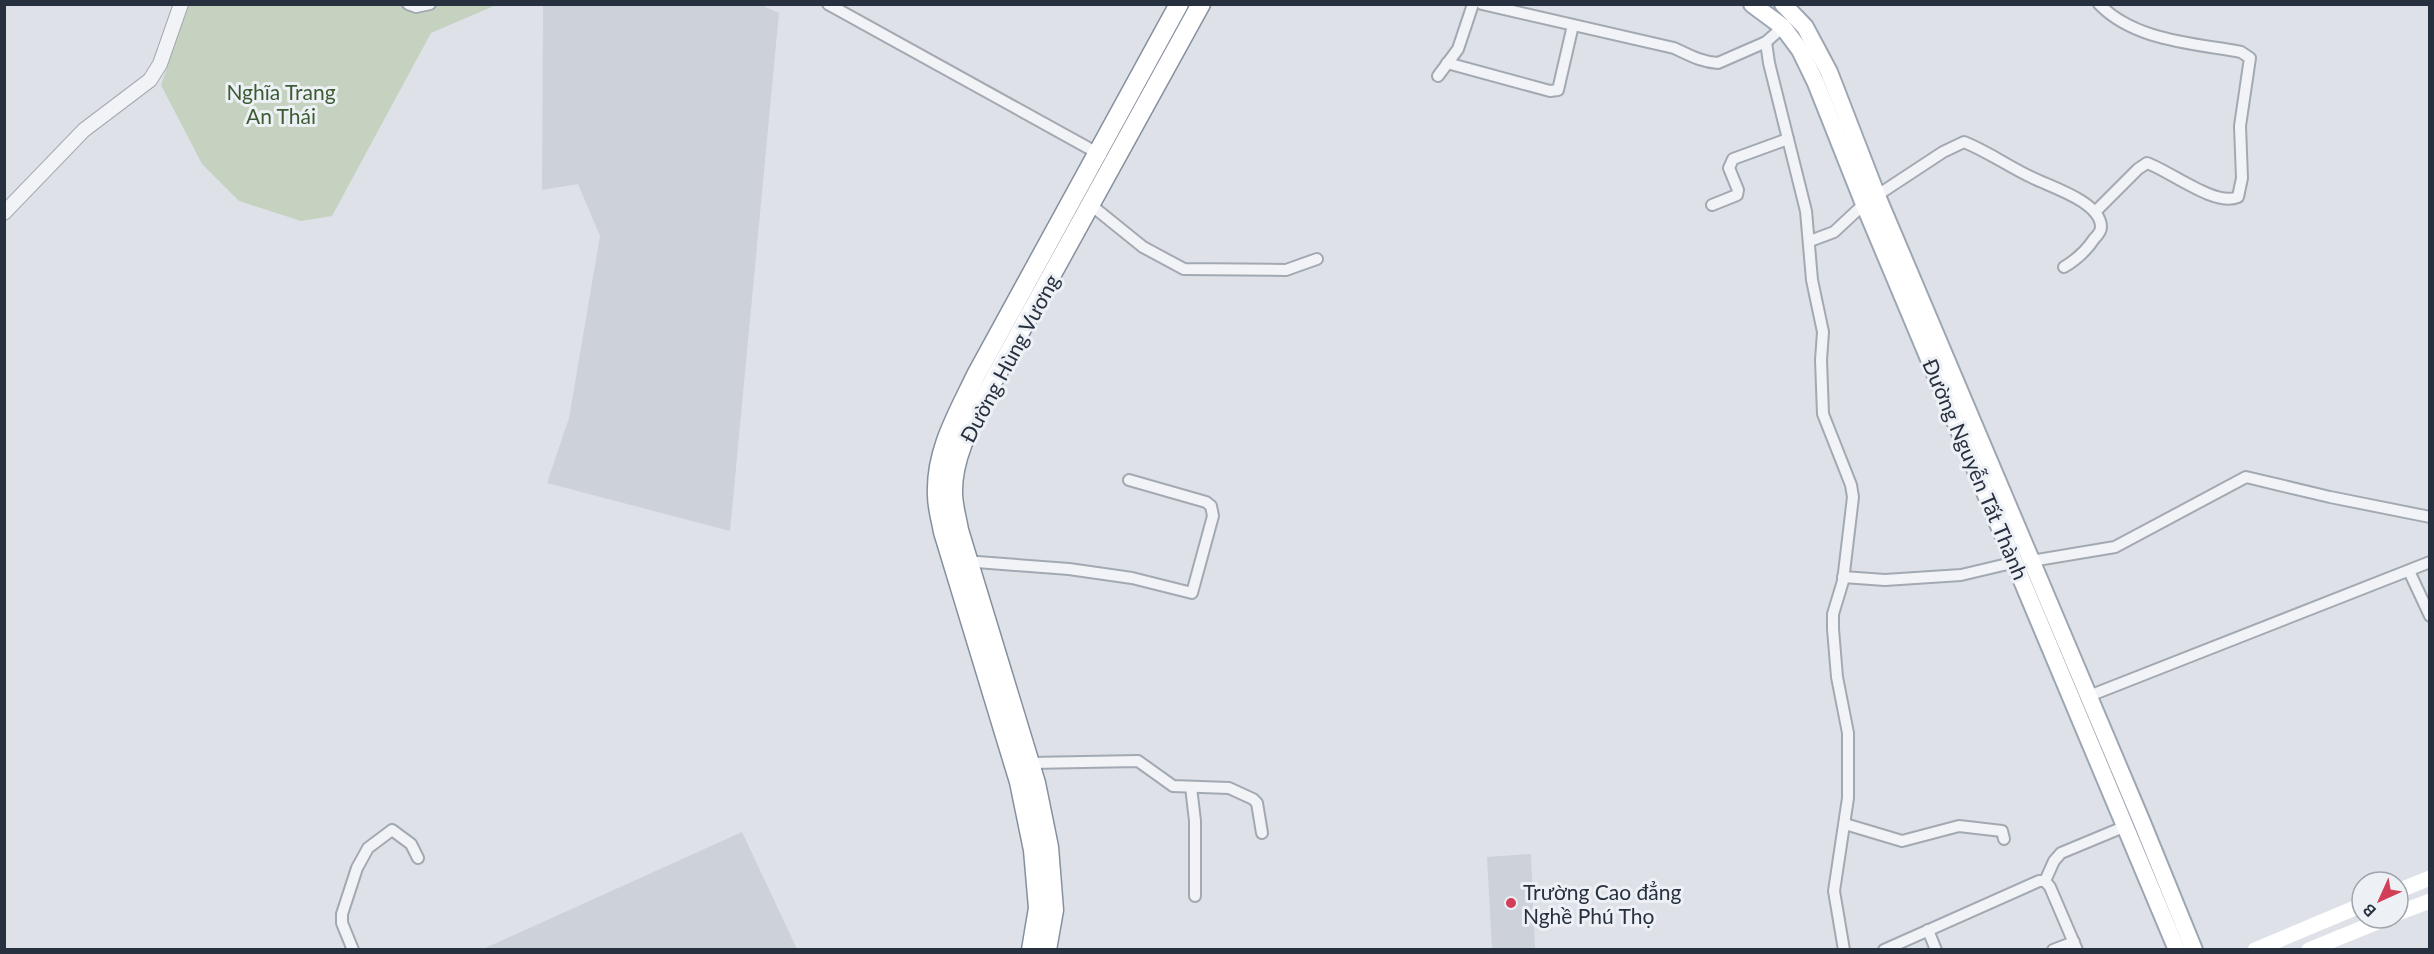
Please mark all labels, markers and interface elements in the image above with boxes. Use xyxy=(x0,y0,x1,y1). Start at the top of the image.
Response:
park label: Nghĩa Trang An Thái xyxy=(226,79,336,128)
street label: Đường Hùng Vương xyxy=(954,270,1064,446)
street label: Đường Nguyễn Tất Thành xyxy=(1918,355,2034,583)
north arrow xyxy=(2350,870,2410,930)
place label: Trường Cao đẳng Nghề Phú Thọ xyxy=(1523,879,1681,928)
marker: Trường Cao đẳng Nghề Phú Thọ xyxy=(1504,896,1518,910)
text: B xyxy=(2359,901,2379,921)

